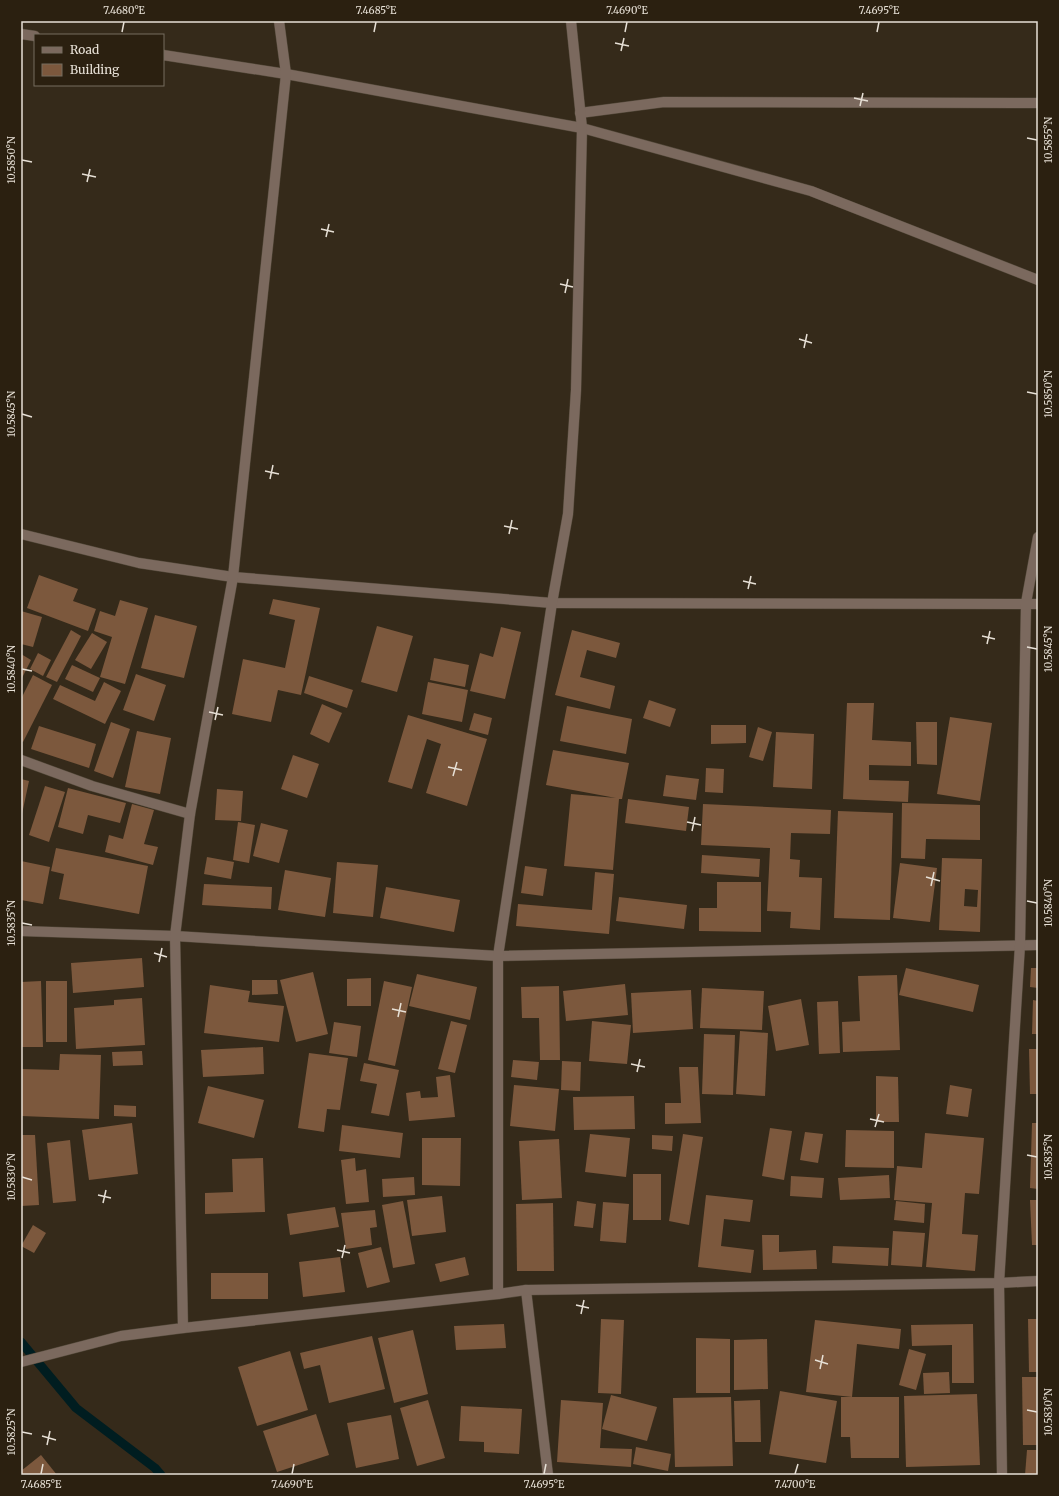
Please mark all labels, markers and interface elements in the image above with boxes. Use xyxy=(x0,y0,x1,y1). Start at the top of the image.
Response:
text: 7.4680°E xyxy=(103,4,145,17)
text: 7.4685°E xyxy=(356,4,397,17)
text: 7.4690°E xyxy=(606,4,648,17)
text: 7.4695°E xyxy=(859,4,900,17)
legend xyxy=(34,34,164,86)
text: Road xyxy=(70,42,99,57)
text: Building xyxy=(70,62,120,77)
text: 10.5855°N xyxy=(1042,117,1055,163)
text: 10.5850°N xyxy=(5,136,18,184)
text: 10.5850°N xyxy=(1042,370,1055,418)
text: 10.5845°N xyxy=(5,390,18,437)
text: 10.5845°N xyxy=(1042,625,1055,672)
text: 10.5840°N xyxy=(5,645,18,693)
text: 10.5840°N xyxy=(1042,879,1055,927)
text: 10.5835°N xyxy=(5,900,18,946)
text: 10.5835°N xyxy=(1042,1134,1055,1180)
text: 10.5830°N xyxy=(5,1153,18,1201)
text: 10.5830°N xyxy=(1042,1388,1055,1436)
text: 10.5825°N xyxy=(5,1408,18,1455)
text: 7.4685°E xyxy=(21,1478,62,1491)
text: 7.4690°E xyxy=(271,1478,313,1491)
text: 7.4695°E xyxy=(524,1478,565,1491)
text: 7.4700°E xyxy=(775,1478,816,1491)

